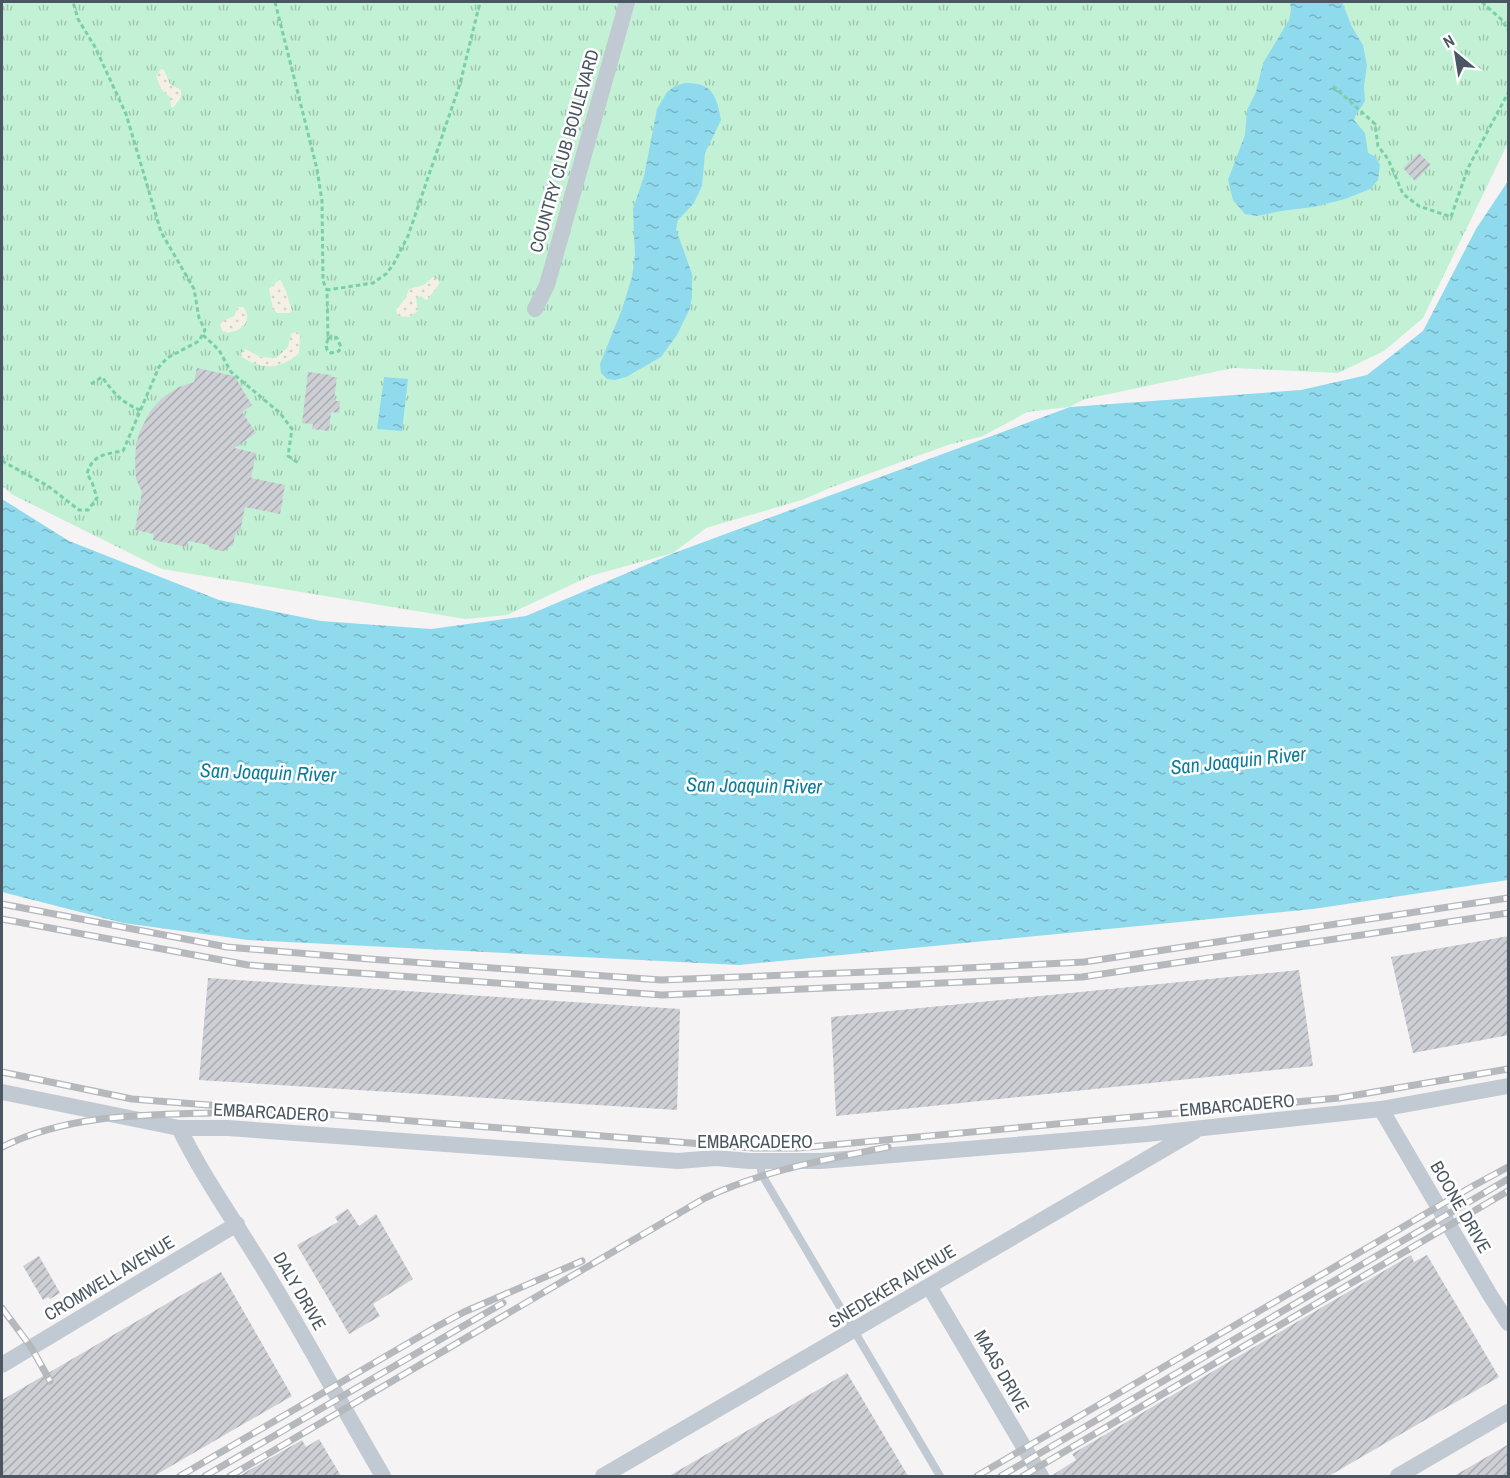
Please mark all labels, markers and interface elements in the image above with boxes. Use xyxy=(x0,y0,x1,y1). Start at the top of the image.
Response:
north arrow xyxy=(1426,24,1486,84)
text: N xyxy=(1439,29,1458,53)
street label: COUNTRY CLUB BOULEVARD xyxy=(523,47,605,255)
water label: San Joaquin River xyxy=(1169,739,1307,781)
water label: San Joaquin River xyxy=(200,756,337,788)
water label: San Joaquin River xyxy=(686,770,823,800)
street label: EMBARCADERO xyxy=(1178,1088,1296,1122)
street label: EMBARCADERO xyxy=(213,1096,329,1128)
street label: EMBARCADERO xyxy=(697,1129,813,1154)
street label: BOONE DRIVE xyxy=(1425,1156,1497,1258)
street label: CROMWELL AVENUE xyxy=(39,1229,179,1327)
street label: SNEDEKER AVENUE xyxy=(824,1238,960,1334)
street label: DALY DRIVE xyxy=(268,1247,332,1335)
street label: MAAS DRIVE xyxy=(968,1325,1036,1417)

